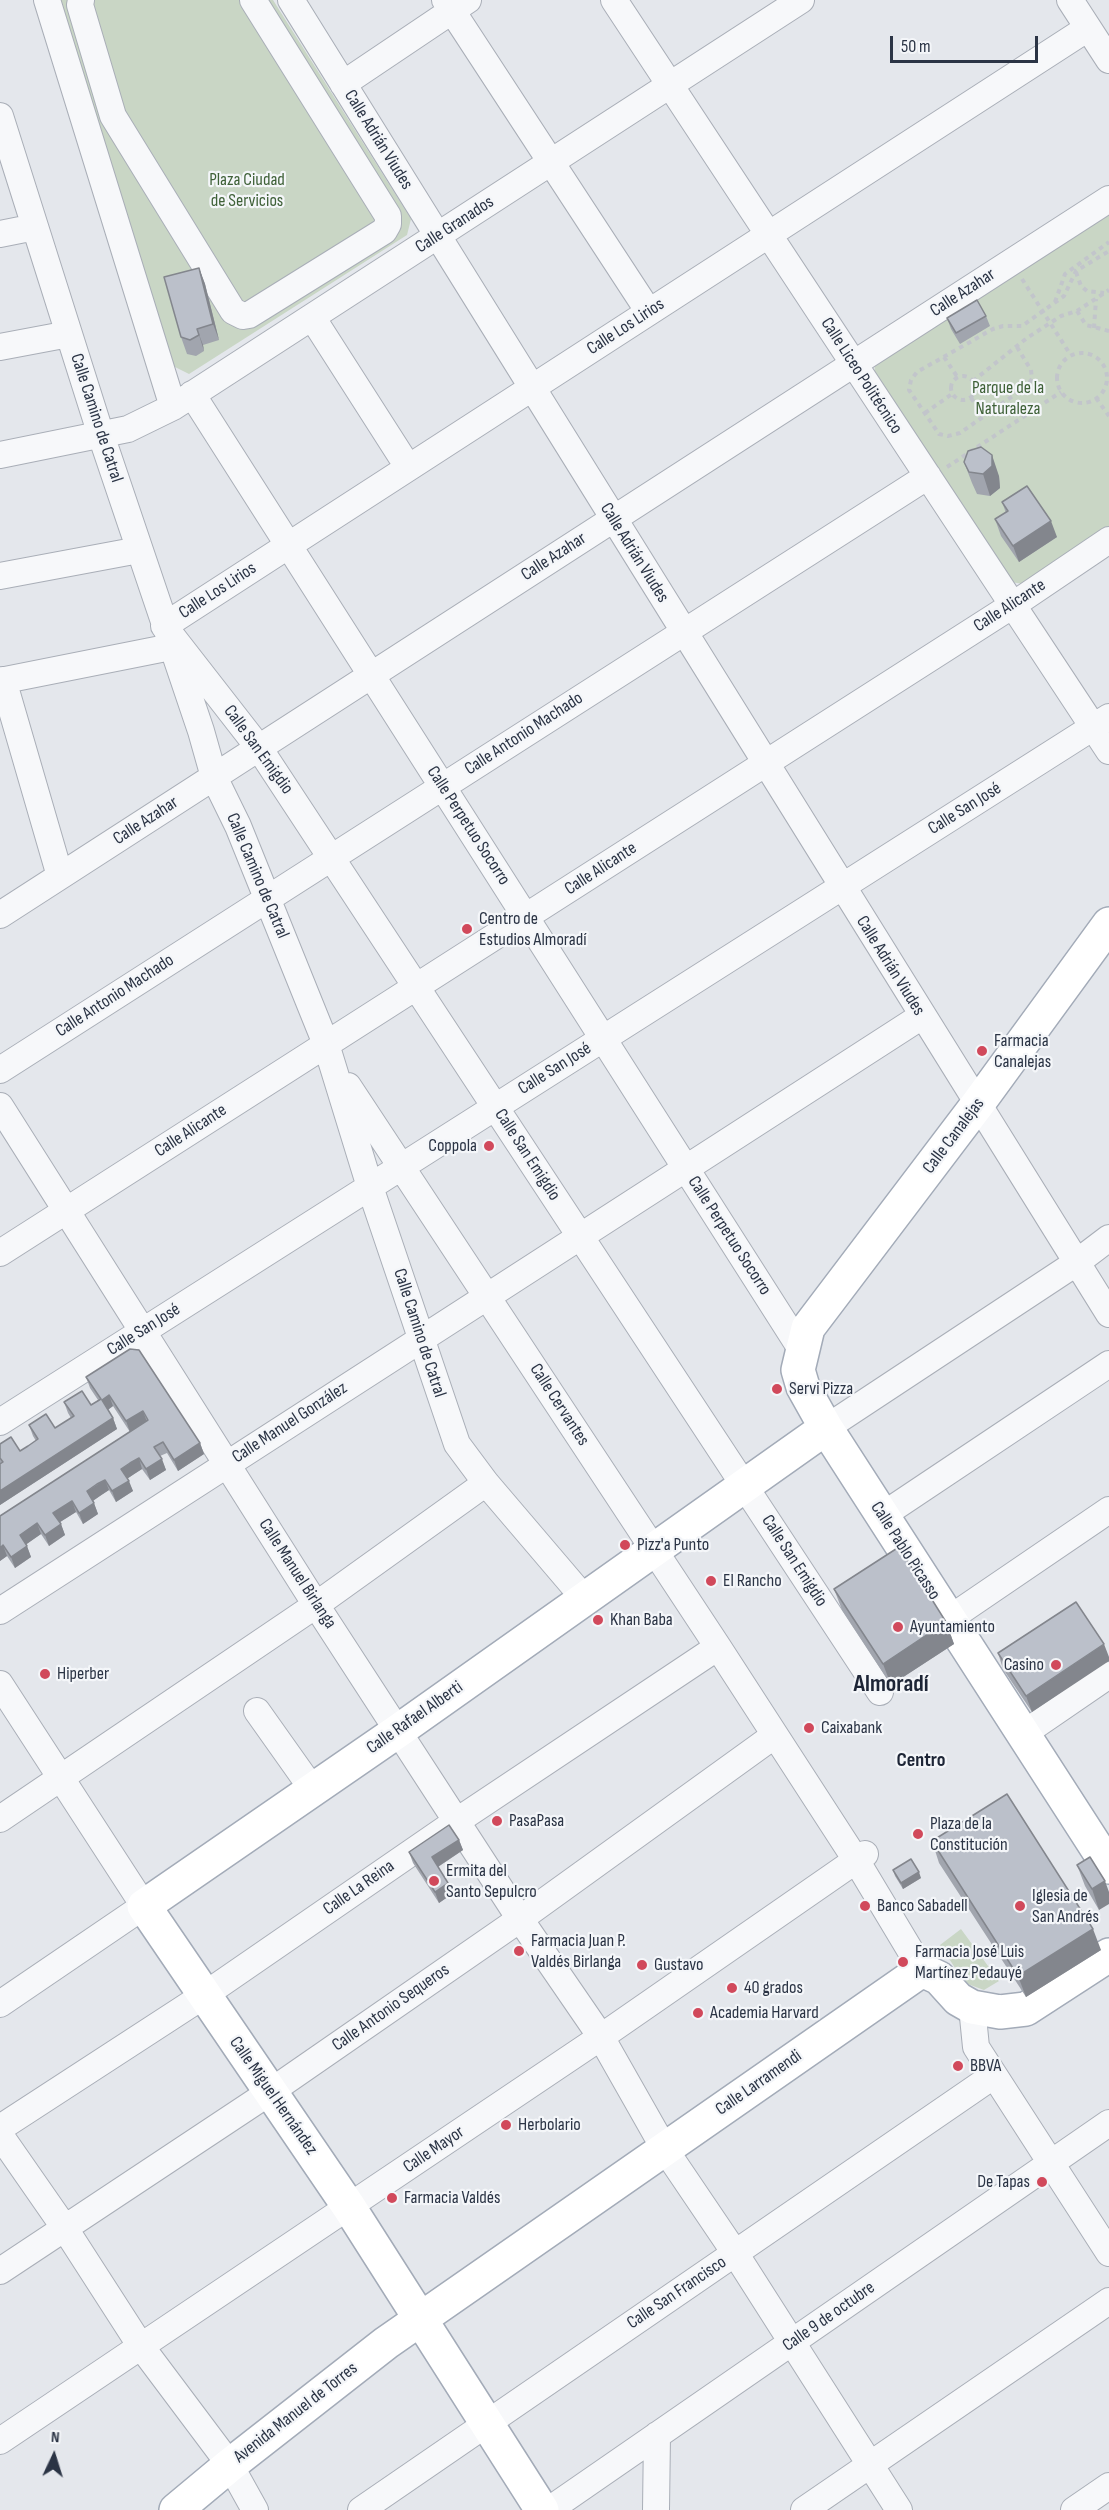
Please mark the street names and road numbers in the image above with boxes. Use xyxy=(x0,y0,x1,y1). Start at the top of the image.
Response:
street label: Calle Adrián Viudes xyxy=(339,86,417,194)
street label: Calle Granados xyxy=(412,192,498,258)
street label: Calle Azahar xyxy=(926,264,1000,322)
street label: Calle Los Lirios xyxy=(583,294,669,360)
street label: Calle Liceo Politécnico xyxy=(815,314,907,438)
street label: Calle Camino de Catral xyxy=(65,351,127,485)
street label: Calle Adrián Viudes xyxy=(595,499,673,607)
street label: Calle Azahar xyxy=(517,528,591,586)
street label: Calle Los Lirios xyxy=(175,558,261,624)
street label: Calle Alicante xyxy=(970,575,1050,637)
street label: Calle Antonio Machado xyxy=(461,688,587,780)
street label: Calle San Emigdio xyxy=(218,701,298,799)
street label: Calle Perpetuo Socorro xyxy=(422,762,514,890)
street label: Calle San José xyxy=(924,778,1006,840)
street label: Calle Azahar xyxy=(109,792,183,850)
street label: Calle Camino de Catral xyxy=(221,810,293,942)
street label: Calle Alicante xyxy=(561,838,641,900)
street label: Calle Adrián Viudes xyxy=(851,912,929,1020)
street label: Calle Antonio Machado xyxy=(52,950,178,1042)
street label: Calle San José xyxy=(514,1038,596,1100)
street label: Calle Canalejas xyxy=(918,1094,990,1178)
street label: Calle Alicante xyxy=(151,1100,231,1162)
street label: Calle San Emigdio xyxy=(489,1105,565,1205)
street label: Calle Perpetuo Socorro xyxy=(683,1172,775,1300)
street label: Calle Camino de Catral xyxy=(388,1266,450,1400)
street label: Calle San José xyxy=(103,1299,185,1361)
street label: Calle Cervantes xyxy=(524,1360,594,1450)
street label: Calle Manuel González xyxy=(228,1378,352,1468)
street label: Calle Pablo Picasso xyxy=(865,1498,945,1604)
street label: Calle San Emigdio xyxy=(756,1511,832,1611)
street label: Calle Manuel Birlanga xyxy=(253,1515,341,1633)
street label: Calle Rafael Alberti xyxy=(363,1677,467,1759)
street label: Calle La Reina xyxy=(319,1856,399,1920)
street label: Calle Antonio Sequeros xyxy=(328,1960,454,2056)
street label: Calle Miguel Hernández xyxy=(224,2033,322,2159)
street label: Calle Larramendi xyxy=(712,2045,806,2121)
street label: Calle Mayor xyxy=(399,2122,469,2178)
street label: Calle San Francisco xyxy=(623,2252,731,2334)
street label: Calle 9 de octubre xyxy=(779,2277,879,2357)
street label: Avenida Manuel de Torres xyxy=(230,2358,362,2468)

